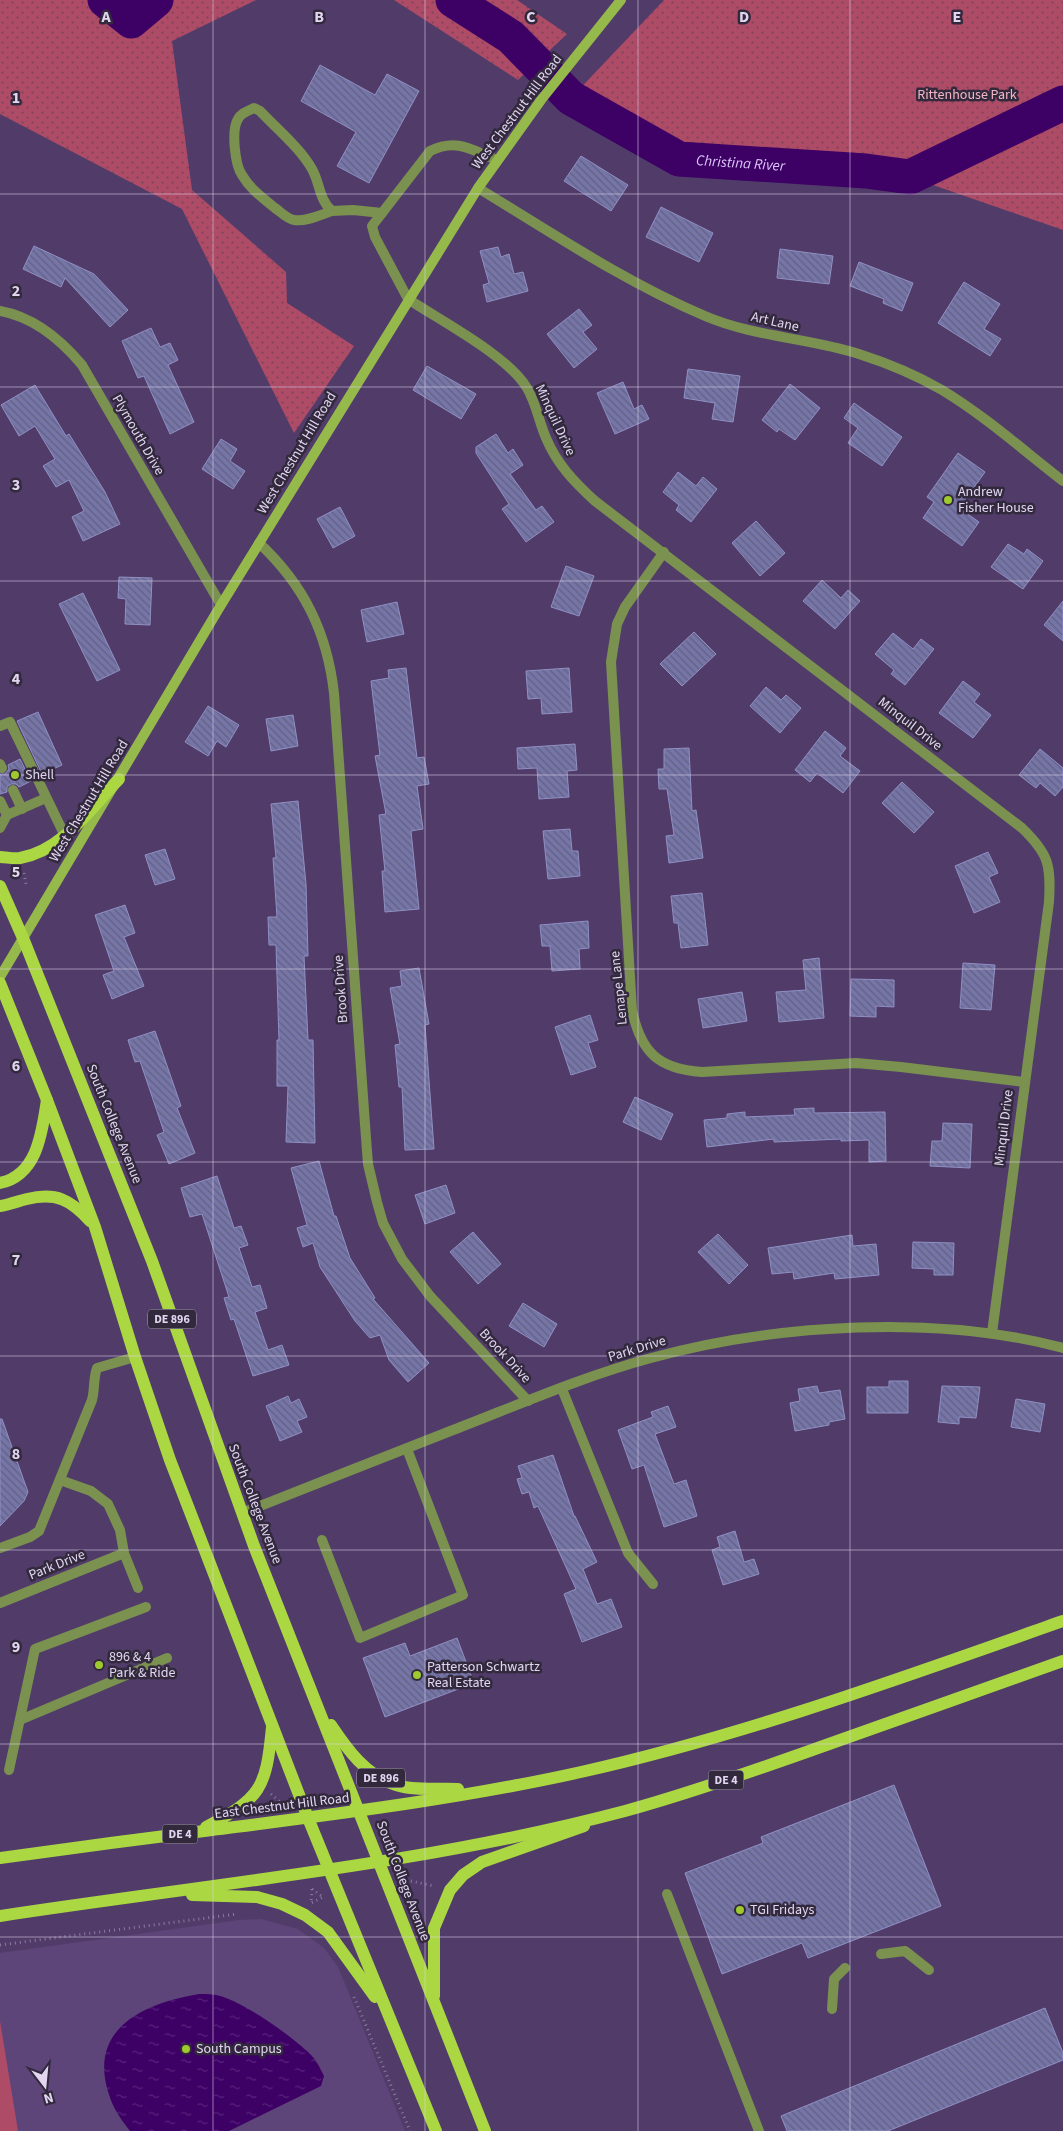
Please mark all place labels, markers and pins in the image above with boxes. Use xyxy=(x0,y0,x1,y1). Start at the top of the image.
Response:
place label: Andrew Fisher House xyxy=(958,482,1034,518)
marker: Andrew Fisher House xyxy=(942,494,954,506)
place label: Shell xyxy=(25,765,55,785)
marker: Shell xyxy=(9,769,21,781)
place label: 896 & 4 Park & Ride xyxy=(109,1647,175,1683)
place label: Patterson Schwartz Real Estate xyxy=(427,1657,540,1693)
marker: 896 & 4 Park & Ride xyxy=(93,1659,105,1671)
marker: Patterson Schwartz Real Estate xyxy=(411,1669,423,1681)
place label: TGI Fridays xyxy=(750,1900,815,1920)
marker: TGI Fridays xyxy=(734,1904,746,1916)
place label: South Campus xyxy=(196,2039,282,2059)
marker: South Campus xyxy=(180,2043,192,2055)

